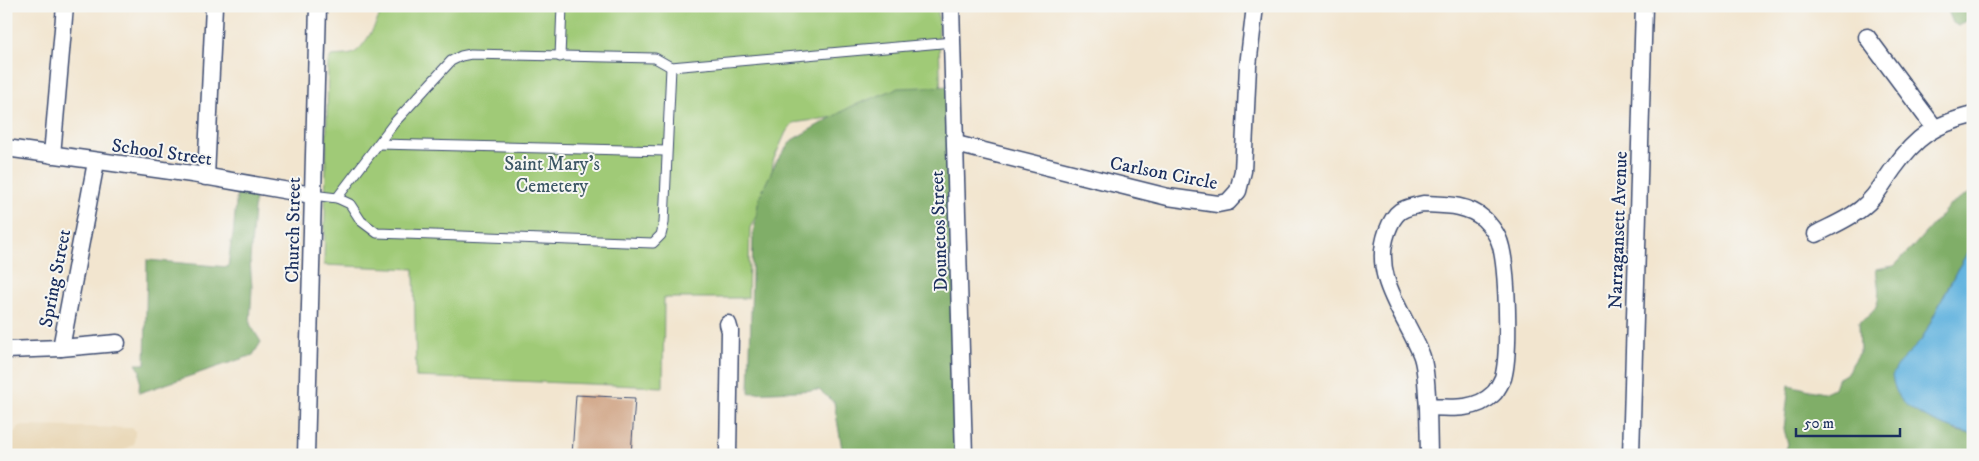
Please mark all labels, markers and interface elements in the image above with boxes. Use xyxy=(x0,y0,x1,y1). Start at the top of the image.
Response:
street label: School Street xyxy=(110,134,213,171)
street label: Narragansett Avenue xyxy=(1604,151,1633,309)
street label: Carlson Circle xyxy=(1108,152,1220,195)
park label: Saint Mary's Cemetery xyxy=(504,153,600,198)
street label: Dounetos Street xyxy=(926,170,953,292)
street label: Church Street xyxy=(281,177,306,283)
street label: Spring Street xyxy=(35,227,76,329)
scale bar xyxy=(1796,406,1900,438)
text: 50 m xyxy=(1804,414,1834,433)

